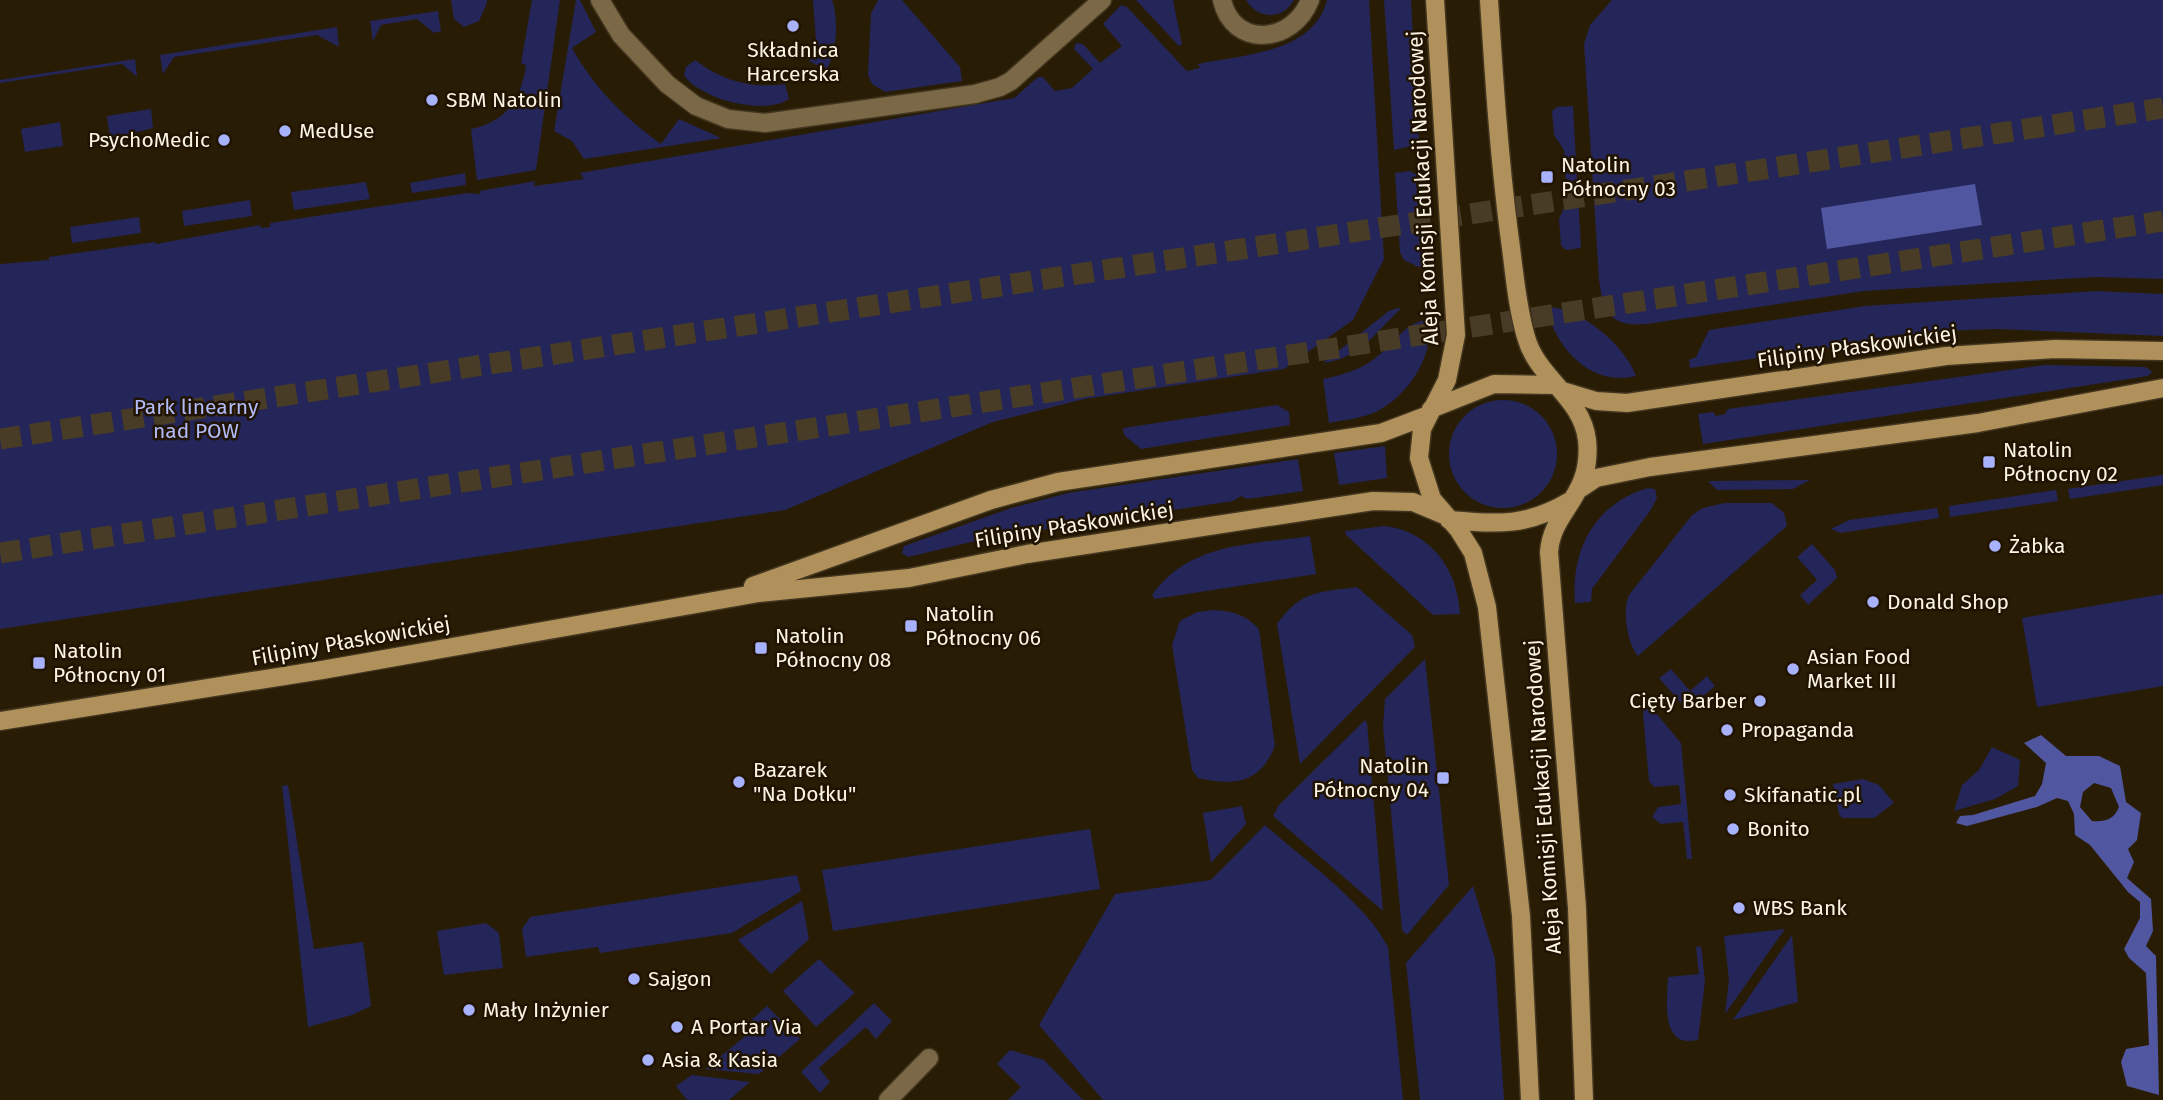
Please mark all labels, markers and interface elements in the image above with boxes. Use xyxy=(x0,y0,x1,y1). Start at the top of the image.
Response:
marker: Składnica Harcerska xyxy=(785,18,801,34)
street label: Aleja Komisji Edukacji Narodowej xyxy=(1402,30,1444,346)
place label: Składnica Harcerska xyxy=(746,37,840,87)
place label: SBM Natolin xyxy=(446,87,562,113)
marker: SBM Natolin xyxy=(424,92,440,108)
place label: MedUse xyxy=(299,118,374,144)
marker: MedUse xyxy=(277,123,293,139)
place label: PsychoMedic xyxy=(88,127,210,153)
marker: PsychoMedic xyxy=(216,132,232,148)
place label: Natolin Północny 03 xyxy=(1561,152,1676,202)
marker: Natolin Północny 03 xyxy=(1539,169,1555,185)
street label: Filipiny Płaskowickiej xyxy=(1755,320,1959,374)
park label: Park linearny nad POW xyxy=(134,394,259,444)
place label: Natolin Północny 02 xyxy=(2003,437,2118,487)
marker: Natolin Północny 02 xyxy=(1981,454,1997,470)
street label: Filipiny Płaskowickiej xyxy=(972,496,1176,554)
place label: Żabka xyxy=(2009,533,2065,559)
marker: Żabka xyxy=(1987,538,2003,554)
place label: Donald Shop xyxy=(1887,589,2009,615)
marker: Donald Shop xyxy=(1865,594,1881,610)
place label: Natolin Północny 06 xyxy=(925,601,1041,651)
street label: Filipiny Płaskowickiej xyxy=(250,611,452,671)
marker: Natolin Północny 06 xyxy=(903,618,919,634)
place label: Natolin Północny 08 xyxy=(775,623,891,673)
place label: Natolin Północny 01 xyxy=(53,638,166,688)
street label: Aleja Komisji Edukacji Narodowej xyxy=(1519,639,1567,955)
marker: Natolin Północny 08 xyxy=(753,640,769,656)
place label: Asian Food Market III xyxy=(1807,644,1911,694)
marker: Natolin Północny 01 xyxy=(31,655,47,671)
marker: Asian Food Market III xyxy=(1785,661,1801,677)
place label: Cięty Barber xyxy=(1629,688,1746,714)
marker: Cięty Barber xyxy=(1752,693,1768,709)
place label: Propaganda xyxy=(1741,717,1854,743)
marker: Propaganda xyxy=(1719,722,1735,738)
place label: Natolin Północny 04 xyxy=(1313,753,1429,803)
place label: Bazarek "Na Dołku" xyxy=(753,757,856,807)
marker: Natolin Północny 04 xyxy=(1435,770,1451,786)
marker: Bazarek "Na Dołku" xyxy=(731,774,747,790)
place label: Skifanatic.pl xyxy=(1744,782,1861,808)
marker: Skifanatic.pl xyxy=(1722,787,1738,803)
place label: Bonito xyxy=(1747,816,1810,842)
marker: Bonito xyxy=(1725,821,1741,837)
place label: WBS Bank xyxy=(1753,895,1847,921)
marker: WBS Bank xyxy=(1731,900,1747,916)
place label: Sajgon xyxy=(648,966,712,992)
marker: Sajgon xyxy=(626,971,642,987)
place label: Mały Inżynier xyxy=(483,997,609,1023)
marker: Mały Inżynier xyxy=(461,1002,477,1018)
place label: A Portar Via xyxy=(691,1014,802,1040)
marker: A Portar Via xyxy=(669,1019,685,1035)
place label: Asia & Kasia xyxy=(662,1047,778,1073)
marker: Asia & Kasia xyxy=(640,1052,656,1068)

